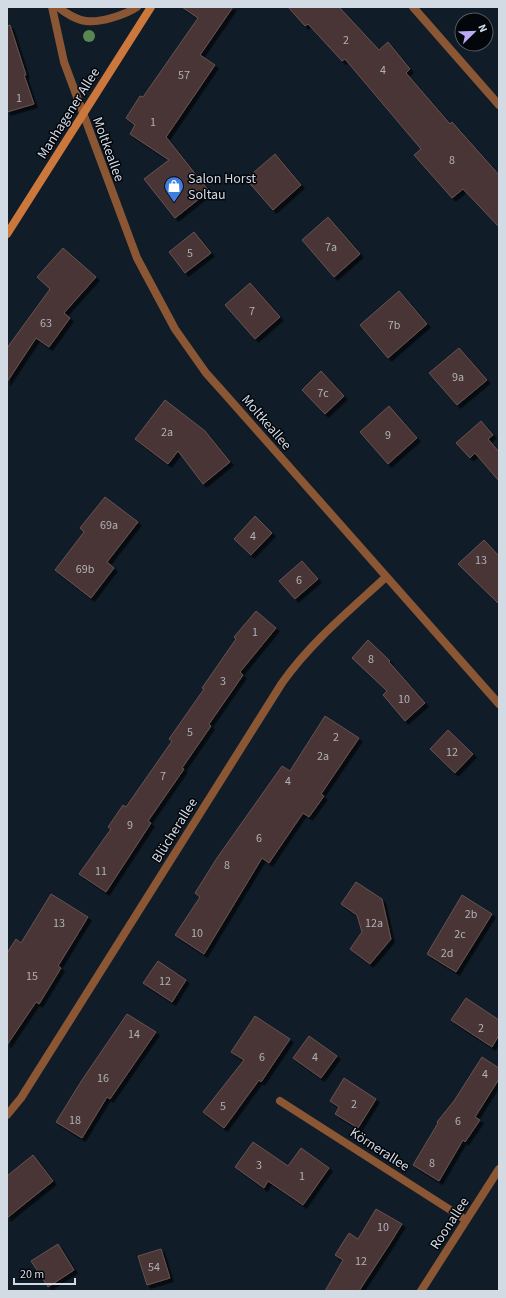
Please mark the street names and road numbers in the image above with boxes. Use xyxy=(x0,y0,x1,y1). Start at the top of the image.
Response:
street label: Manhagener Allee xyxy=(33,64,105,163)
street label: Moltkeallee xyxy=(87,114,129,185)
street label: Moltkeallee xyxy=(237,391,296,455)
street label: Blücherallee xyxy=(147,794,203,867)
street label: Körnerallee xyxy=(346,1123,413,1177)
street label: Roonallee xyxy=(425,1193,474,1254)

